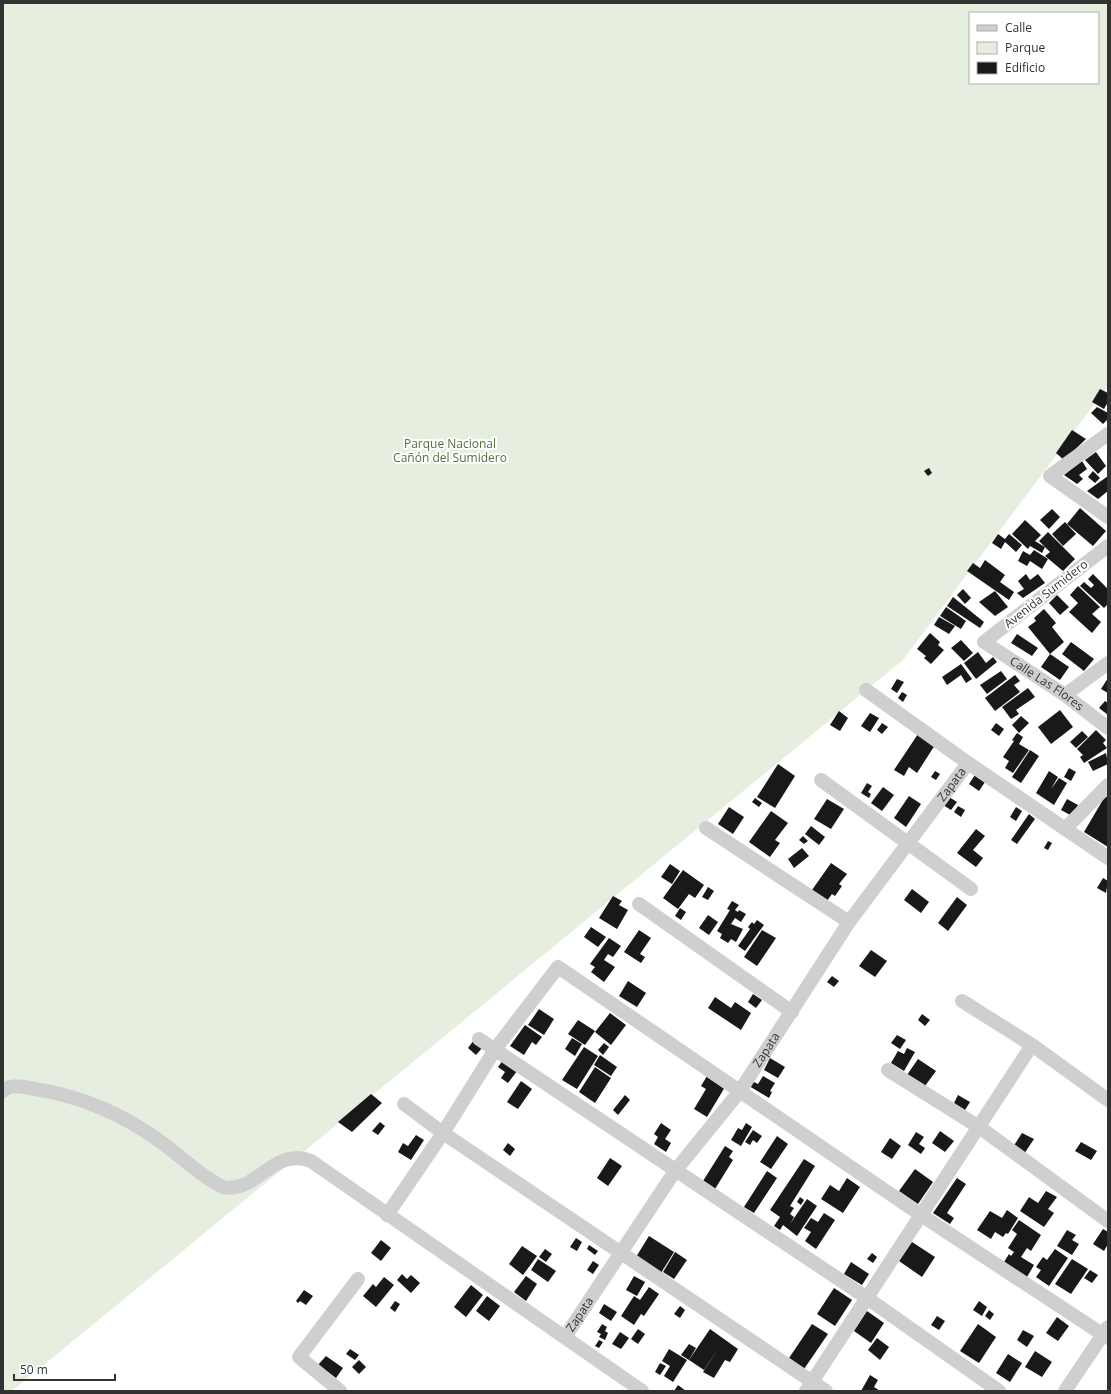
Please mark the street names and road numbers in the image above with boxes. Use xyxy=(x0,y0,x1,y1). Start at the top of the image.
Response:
street label: Avenida Sumidero xyxy=(1000,555,1091,632)
street label: Calle Las Flores xyxy=(1007,652,1088,714)
street label: Zapata xyxy=(933,764,970,805)
street label: Zapata xyxy=(748,1029,784,1071)
street label: Zapata xyxy=(562,1293,597,1335)

